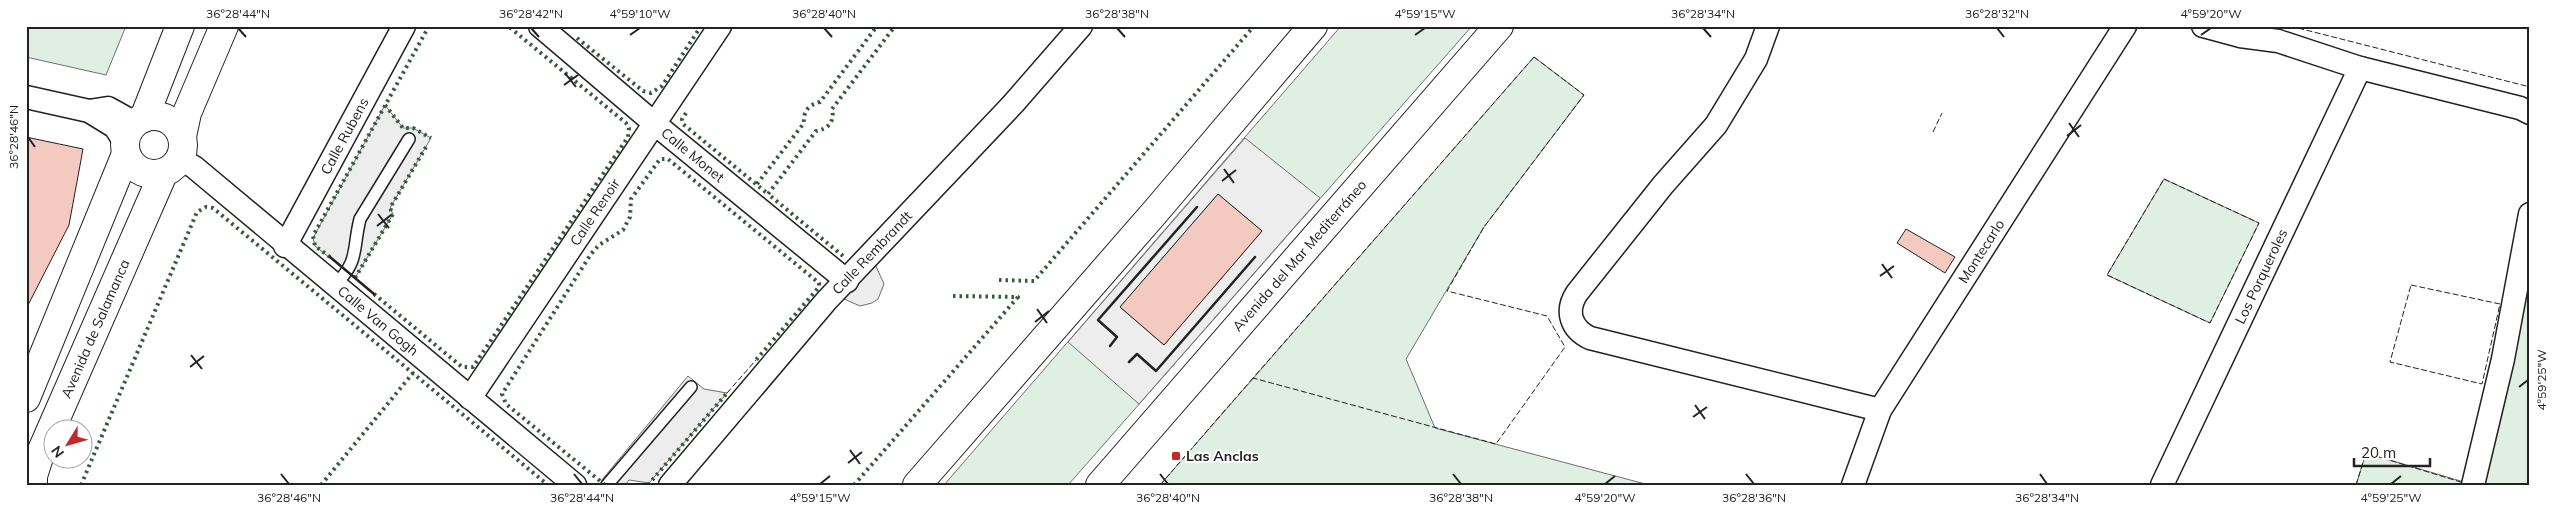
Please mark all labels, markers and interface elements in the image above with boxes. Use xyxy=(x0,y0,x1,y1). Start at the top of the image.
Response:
text: 36°28'44"N xyxy=(206,6,270,21)
text: 36°28'42"N xyxy=(499,6,563,21)
text: 4°59'10"W xyxy=(609,6,671,21)
text: 36°28'40"N xyxy=(792,6,856,21)
text: 36°28'38"N xyxy=(1085,6,1149,21)
text: 4°59'15"W xyxy=(1394,6,1456,21)
text: 36°28'34"N xyxy=(1671,6,1735,21)
text: 36°28'32"N xyxy=(1965,6,2029,21)
text: 4°59'20"W xyxy=(2180,6,2242,21)
street label: Calle Rubens xyxy=(316,94,373,178)
text: 36°28'46"N xyxy=(6,105,21,169)
street label: Calle Monet xyxy=(658,124,728,186)
street label: Calle Renoir xyxy=(566,174,625,249)
street label: Avenida del Mar Mediterráneo xyxy=(1229,176,1370,335)
street label: Calle Rembrandt xyxy=(828,207,916,298)
street label: Montecarlo xyxy=(1954,216,2008,287)
street label: Los Porqueroles xyxy=(2231,226,2291,327)
street label: Avenida de Salamanca xyxy=(57,257,133,401)
street label: Calle Van Gogh xyxy=(334,282,422,360)
text: 4°59'25"W xyxy=(2534,349,2549,411)
north arrow xyxy=(42,418,92,468)
scale bar xyxy=(2354,436,2430,468)
text: N xyxy=(47,442,68,461)
text: 20 m xyxy=(2361,443,2396,462)
place label: Las Anclas xyxy=(1186,447,1259,465)
marker: Las Anclas xyxy=(1170,450,1182,462)
text: 36°28'46"N xyxy=(257,490,321,505)
text: 36°28'44"N xyxy=(550,490,614,505)
text: 4°59'15"W xyxy=(789,490,851,505)
text: 36°28'40"N xyxy=(1136,490,1200,505)
text: 36°28'38"N xyxy=(1429,490,1493,505)
text: 4°59'20"W xyxy=(1574,490,1636,505)
text: 36°28'36"N xyxy=(1722,490,1786,505)
text: 36°28'34"N xyxy=(2015,490,2079,505)
text: 4°59'25"W xyxy=(2360,490,2422,505)

